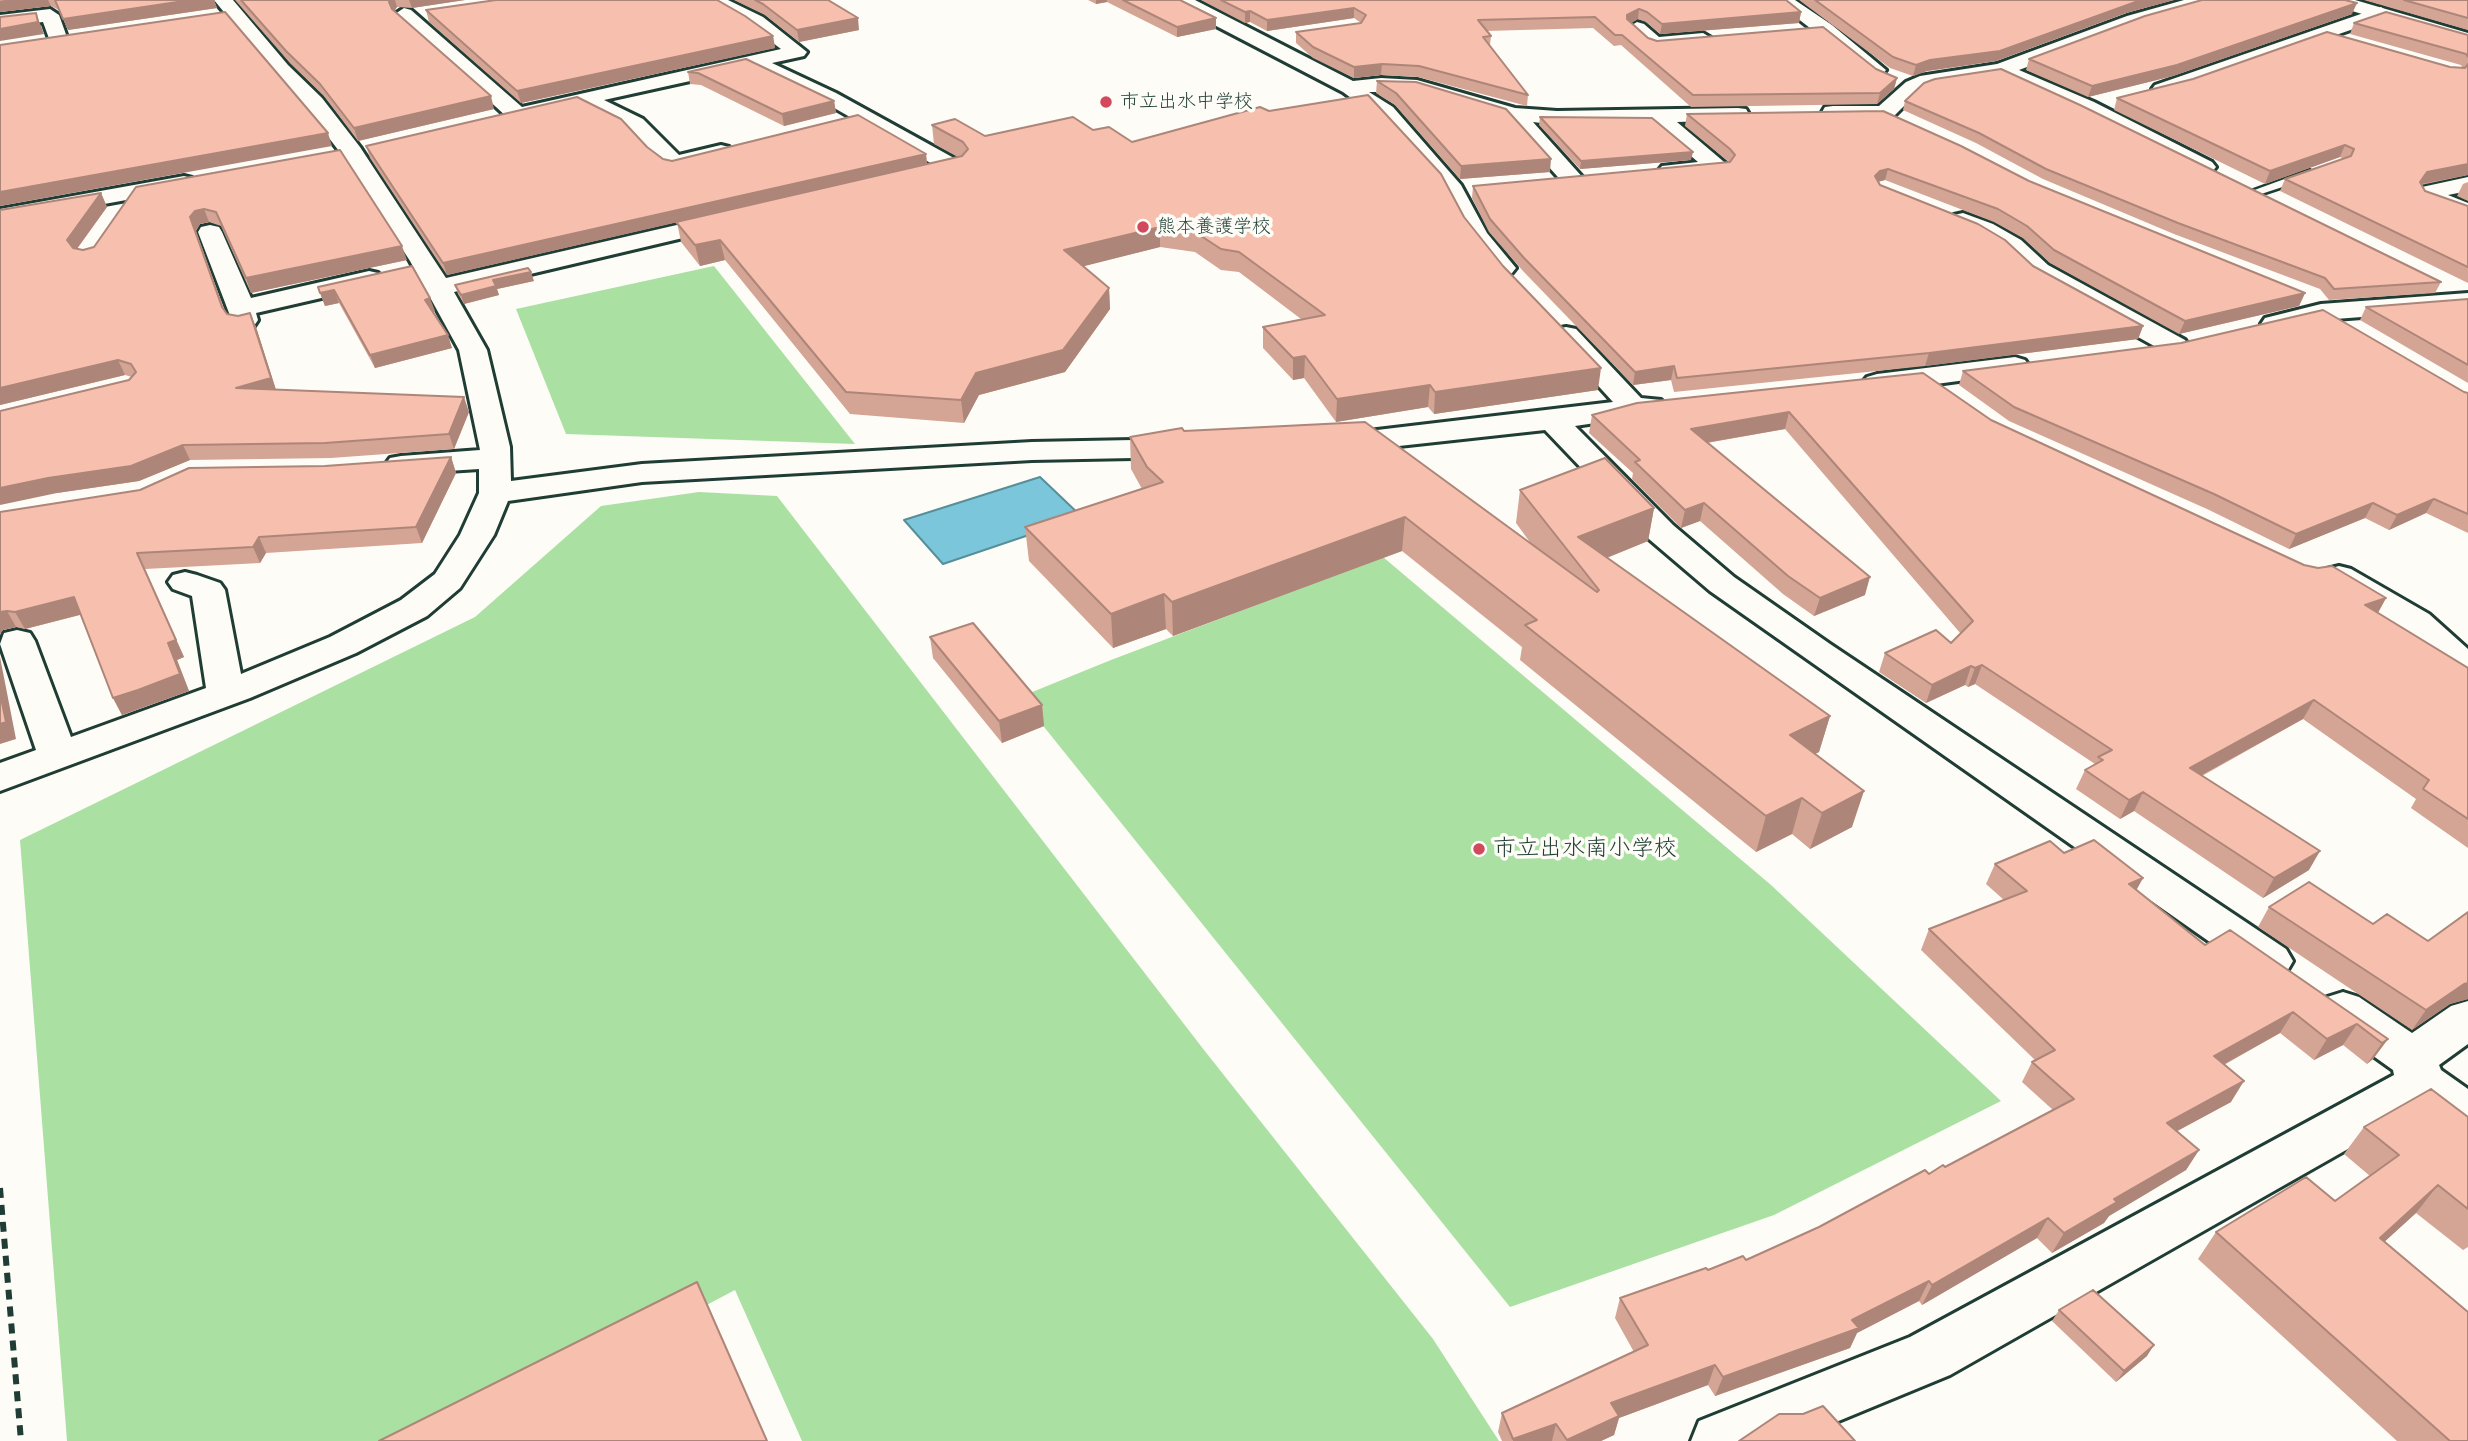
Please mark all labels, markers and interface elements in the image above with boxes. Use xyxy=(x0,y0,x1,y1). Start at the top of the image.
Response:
place label: 市立出水中学校 xyxy=(1120,91,1253,113)
marker: 市立出水中学校 xyxy=(1098,94,1114,110)
place label: 熊本養護学校 xyxy=(1157,216,1271,238)
marker: 熊本養護学校 xyxy=(1135,219,1151,235)
place label: 市立出水南小学校 xyxy=(1493,835,1677,863)
marker: 市立出水南小学校 xyxy=(1471,841,1487,857)

